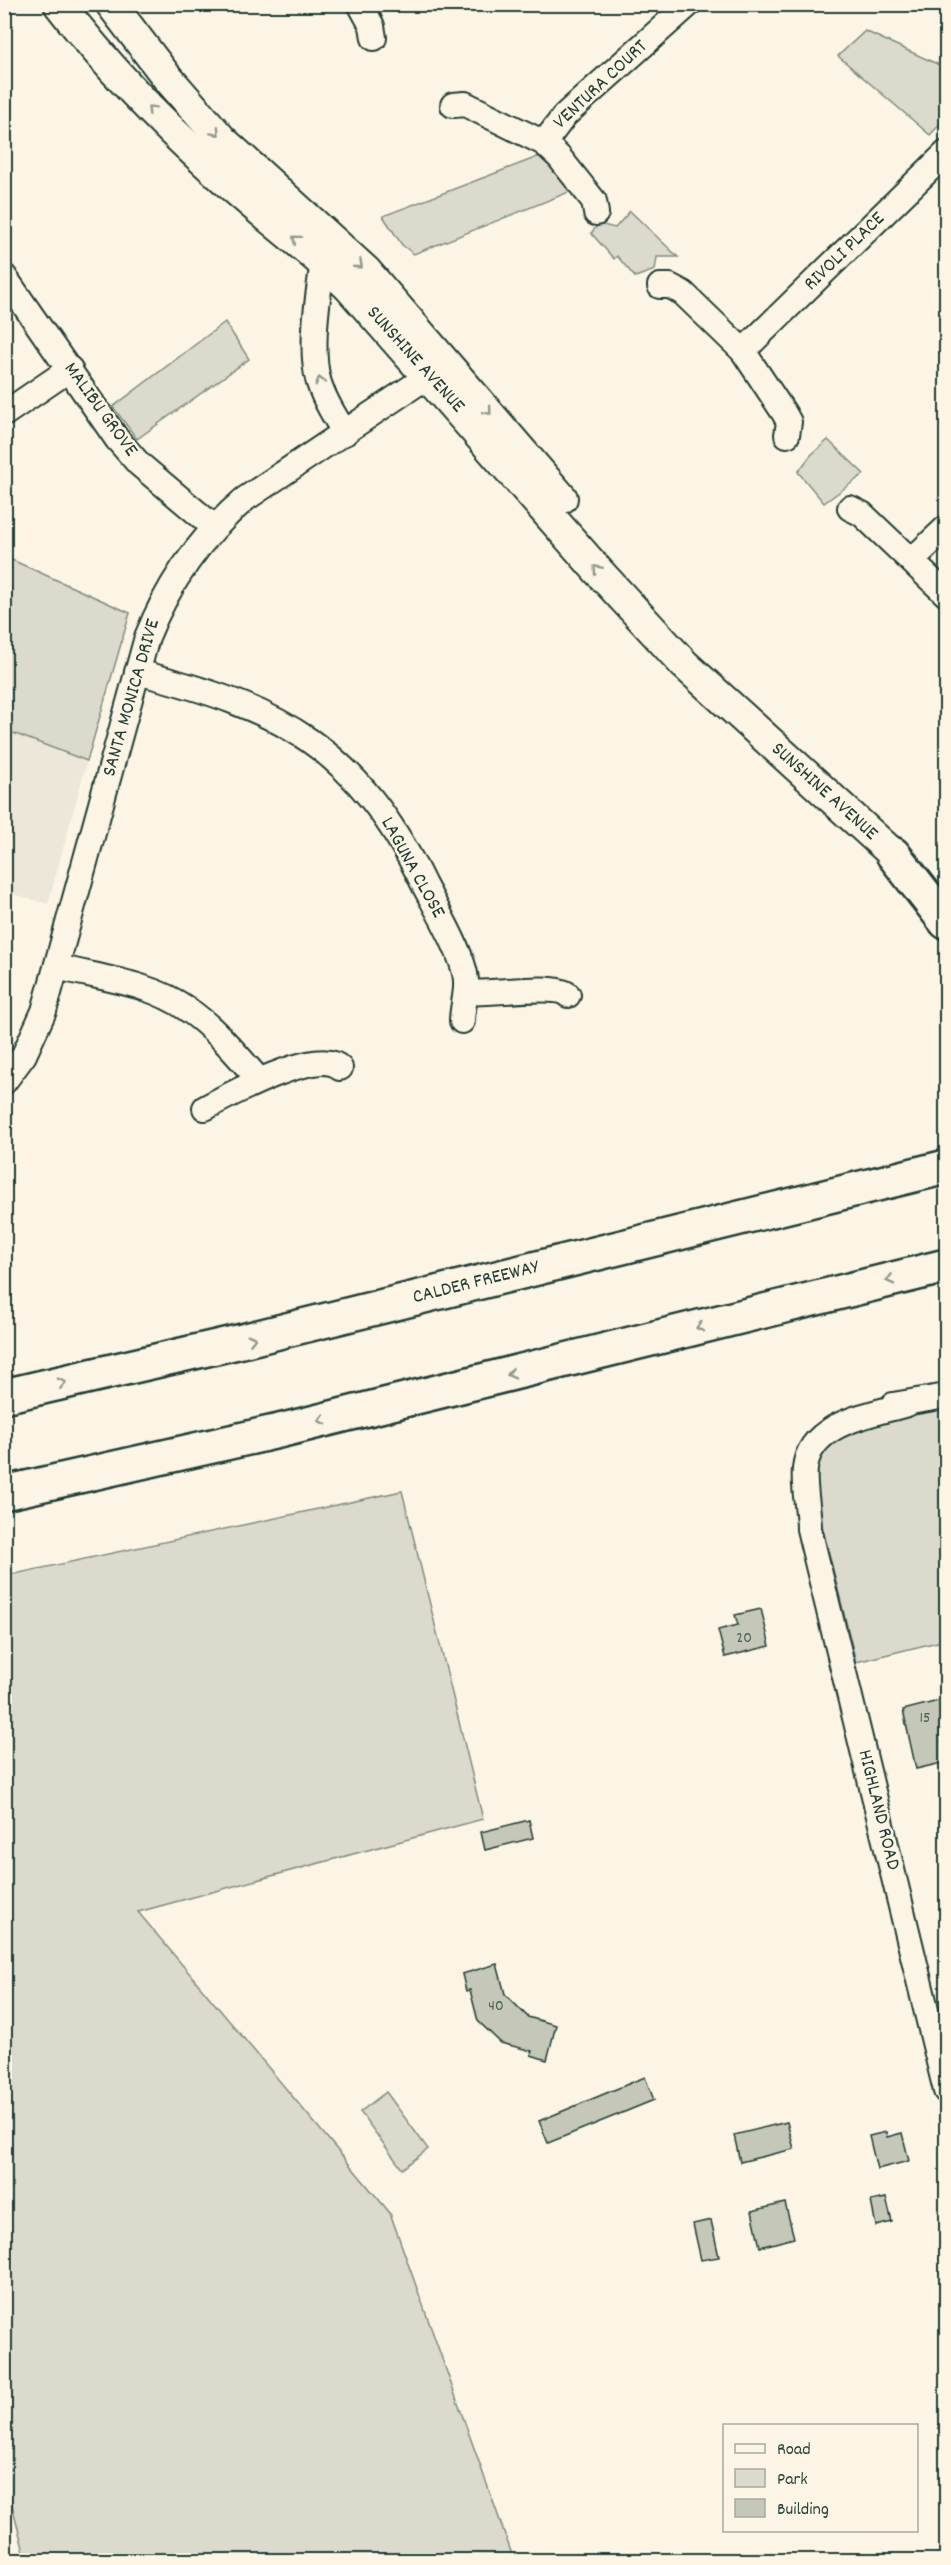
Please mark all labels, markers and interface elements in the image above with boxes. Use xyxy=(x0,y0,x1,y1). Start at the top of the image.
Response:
street label: VENTURA COURT xyxy=(547,34,655,136)
one-way arrow xyxy=(147,106,158,117)
one-way arrow xyxy=(208,125,219,136)
street label: RIVOLI PLACE xyxy=(798,206,892,298)
one-way arrow xyxy=(292,235,303,246)
one-way arrow xyxy=(351,257,362,268)
street label: SUNSHINE AVENUE xyxy=(359,300,471,420)
street label: MALIBU GROVE xyxy=(56,357,144,463)
one-way arrow xyxy=(314,376,327,386)
one-way arrow xyxy=(481,404,492,415)
one-way arrow xyxy=(593,566,604,576)
street label: SANTA MONICA DRIVE xyxy=(96,616,168,780)
street label: SUNSHINE AVENUE xyxy=(764,736,884,848)
street label: LAGUNA CLOSE xyxy=(373,812,451,924)
street label: CALDER FREEWAY xyxy=(410,1254,543,1312)
one-way arrow xyxy=(885,1273,895,1286)
one-way arrow xyxy=(696,1320,706,1333)
one-way arrow xyxy=(246,1333,256,1346)
one-way arrow xyxy=(506,1366,516,1379)
one-way arrow xyxy=(56,1377,66,1390)
one-way arrow xyxy=(317,1413,327,1426)
house number: 20 xyxy=(736,1627,752,1650)
house number: 15 xyxy=(920,1707,930,1730)
street label: HIGHLAND ROAD xyxy=(850,1747,906,1873)
house number: 40 xyxy=(488,1995,504,2018)
legend xyxy=(723,2424,918,2532)
text: Road xyxy=(777,2438,811,2463)
text: Park xyxy=(777,2468,808,2493)
text: Building xyxy=(777,2498,829,2523)

